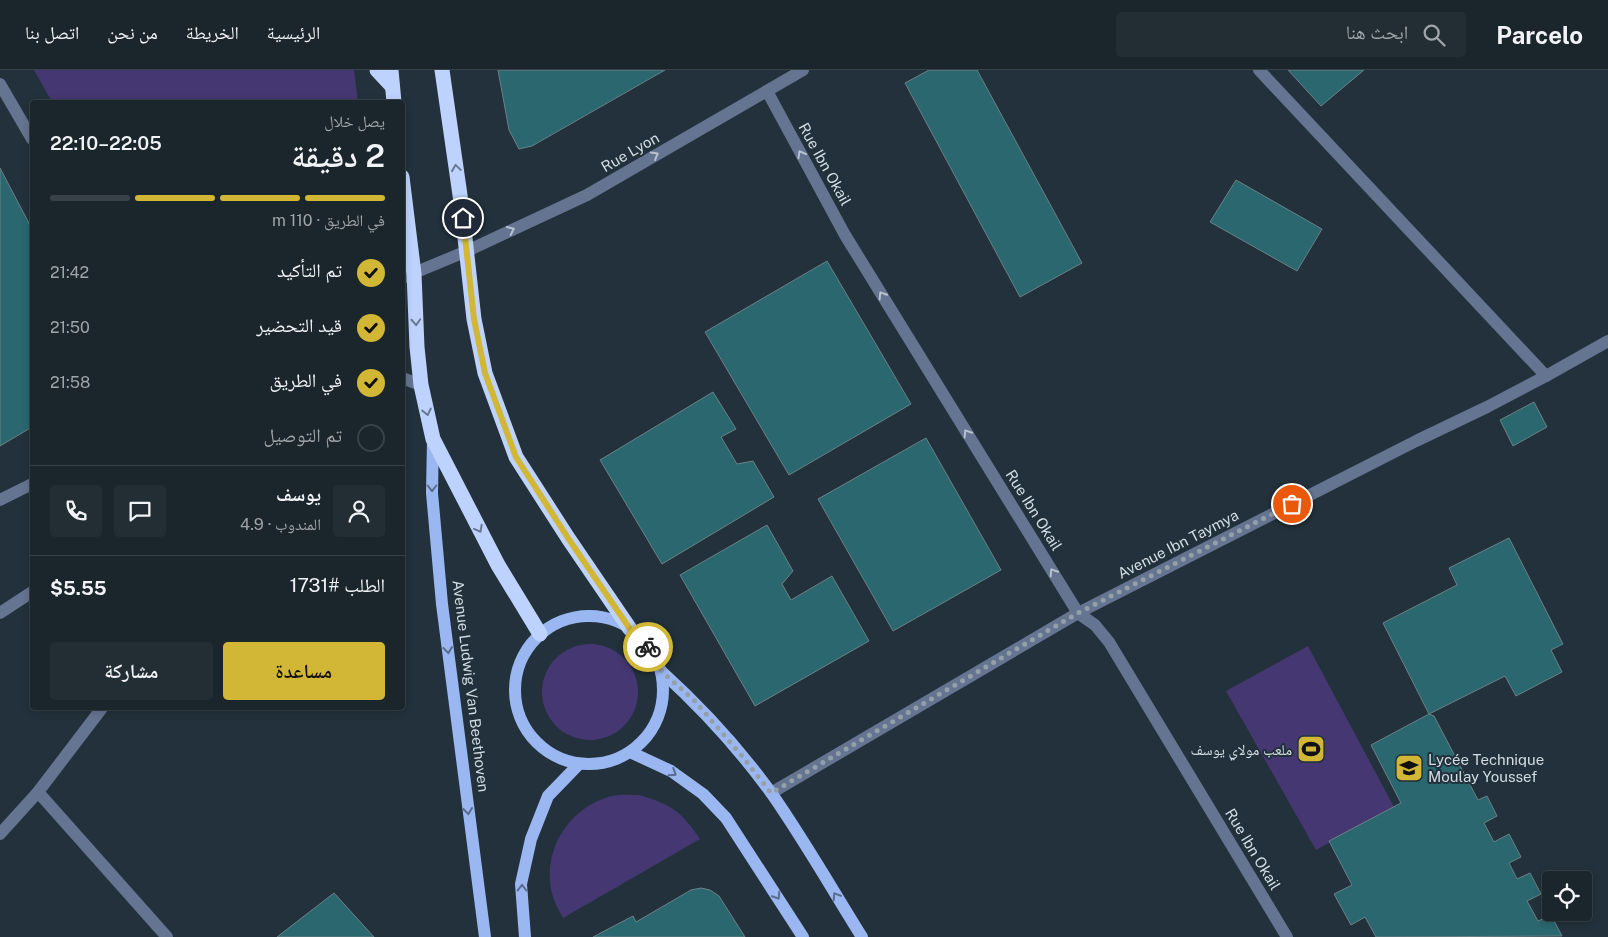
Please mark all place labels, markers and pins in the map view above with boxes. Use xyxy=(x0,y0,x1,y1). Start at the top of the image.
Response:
pin xyxy=(442,197,484,239)
pin xyxy=(1271,483,1313,525)
sports icon: ملعب مولاي يوسف xyxy=(1296,734,1326,764)
place label: ملعب مولاي يوسف xyxy=(1191,741,1292,761)
place label: Lycée Technique Moulay Youssef xyxy=(1428,751,1544,785)
school or university icon: Lycée Technique Moulay Youssef xyxy=(1394,753,1424,783)

